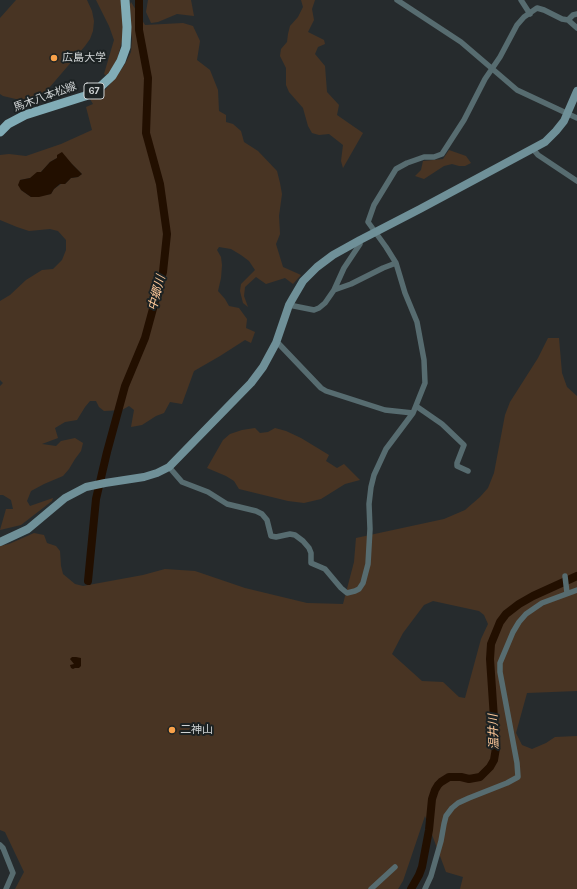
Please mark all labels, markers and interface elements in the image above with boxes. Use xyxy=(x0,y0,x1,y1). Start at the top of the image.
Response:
place label: 広島大学 xyxy=(62,51,106,65)
marker: 広島大学 xyxy=(49,53,59,63)
street label: 馬木八本松線 xyxy=(12,80,78,114)
road number: 67 xyxy=(84,83,104,99)
water label: 中郷川 xyxy=(145,274,169,312)
water label: 温井川 xyxy=(486,714,502,750)
place label: 二神山 xyxy=(180,723,213,737)
marker: 二神山 xyxy=(167,725,177,735)

